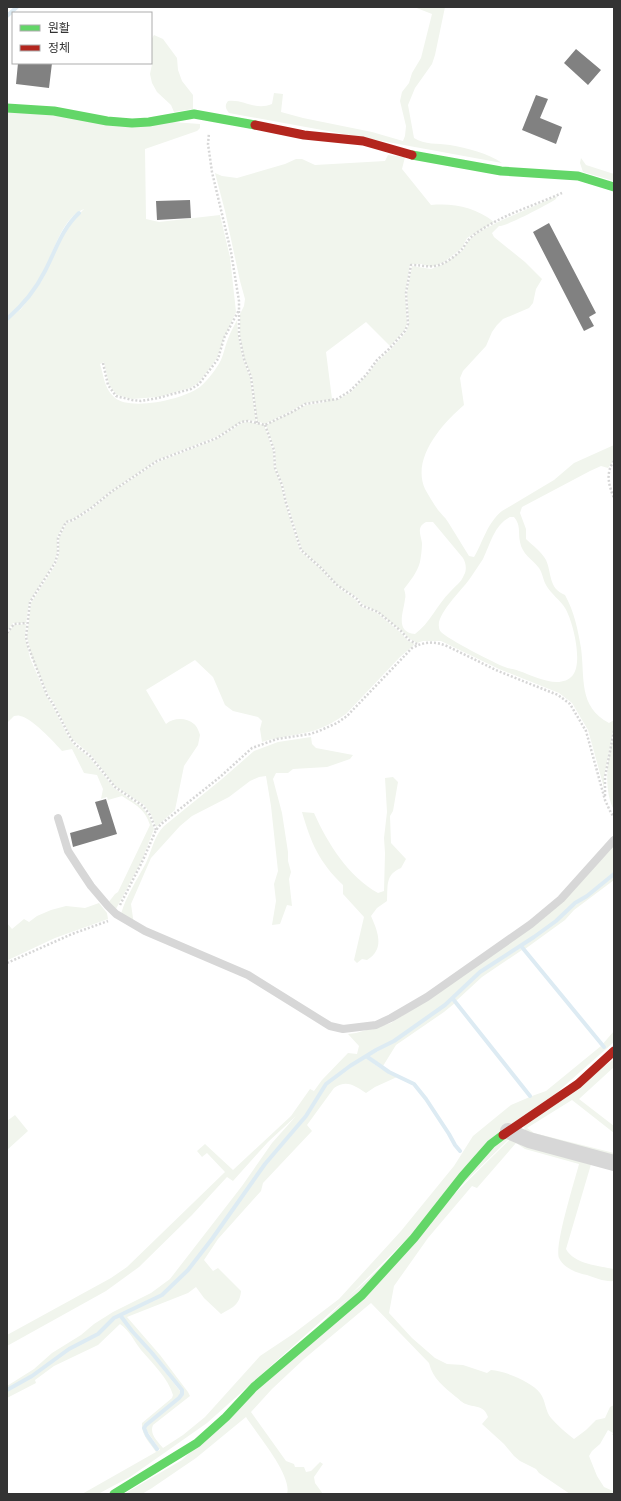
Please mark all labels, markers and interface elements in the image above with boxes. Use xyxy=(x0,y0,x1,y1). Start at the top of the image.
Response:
legend xyxy=(12,12,152,64)
text: 원활 xyxy=(48,21,70,35)
text: 정체 xyxy=(48,41,70,55)

